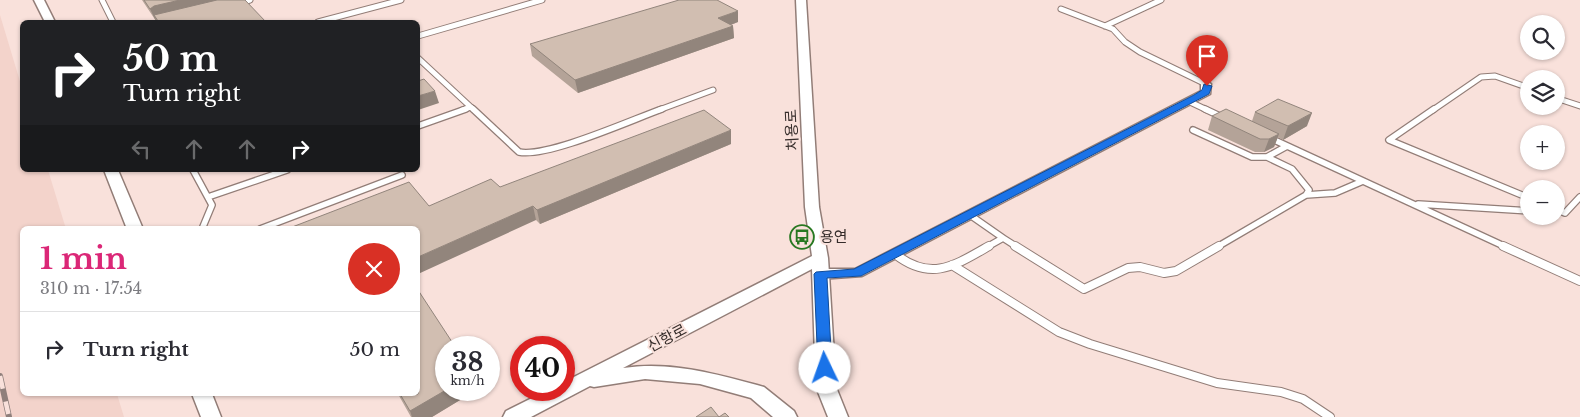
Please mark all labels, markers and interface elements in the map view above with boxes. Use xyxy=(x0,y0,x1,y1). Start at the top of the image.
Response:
map controls xyxy=(1520,15,1565,225)
button: search xyxy=(1520,15,1565,60)
pin xyxy=(1186,35,1228,86)
text: 50 m xyxy=(123,37,218,80)
icon: right xyxy=(40,40,105,105)
icon: arrive xyxy=(1193,42,1221,70)
button: layers xyxy=(1520,70,1565,115)
text: Turn right xyxy=(123,80,241,107)
street label: 처용로 xyxy=(781,109,802,151)
button: + xyxy=(1520,125,1565,170)
icon: left xyxy=(127,135,155,163)
icon: ahead xyxy=(180,135,208,163)
icon: ahead xyxy=(233,135,261,163)
icon: right xyxy=(286,135,314,163)
button: − xyxy=(1520,180,1565,225)
bus stop icon: 용연 xyxy=(789,224,815,250)
place label: 용연 xyxy=(820,227,848,246)
text: 1 min xyxy=(40,240,127,277)
button: close xyxy=(348,243,400,295)
text: 310 m · 17:54 xyxy=(40,278,142,298)
street label: 신항로 xyxy=(644,319,690,356)
icon: right xyxy=(40,335,68,363)
speed limit sign: 40 xyxy=(510,336,575,401)
text: Turn right xyxy=(83,338,189,361)
text: 50 m xyxy=(350,338,400,361)
position arrow xyxy=(798,341,850,393)
text: 38 xyxy=(452,347,483,378)
text: km/h xyxy=(450,373,485,388)

